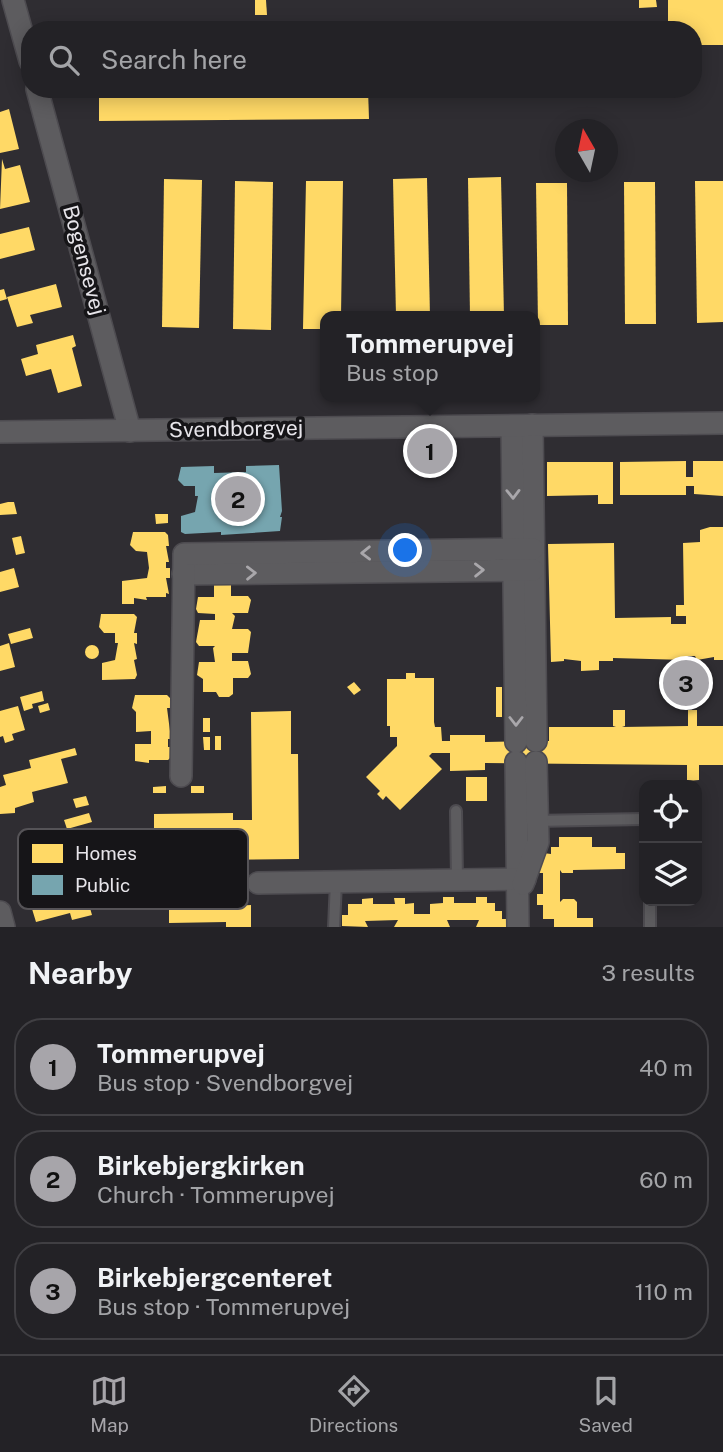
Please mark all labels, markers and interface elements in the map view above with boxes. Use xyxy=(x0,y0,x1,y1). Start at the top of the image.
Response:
search box xyxy=(21,21,702,98)
icon: search xyxy=(45,41,83,79)
text: Search here xyxy=(101,44,247,75)
north arrow xyxy=(555,119,618,182)
street label: Bogensevej xyxy=(58,202,111,318)
popup xyxy=(320,311,540,402)
text: Tommerupvej xyxy=(346,328,514,359)
text: Bus stop xyxy=(346,359,439,386)
street label: Svendborgvej xyxy=(169,415,303,442)
pin: 1 xyxy=(407,425,453,477)
pin: 2 xyxy=(215,473,261,525)
one-way arrow xyxy=(505,489,521,500)
your location xyxy=(388,533,422,567)
one-way arrow xyxy=(361,545,372,560)
one-way arrow xyxy=(474,563,485,578)
one-way arrow xyxy=(247,565,257,581)
pin: 3 xyxy=(663,657,709,709)
one-way arrow xyxy=(508,717,524,727)
map controls xyxy=(639,780,702,906)
button: locate xyxy=(639,780,702,843)
legend xyxy=(18,829,248,909)
text: Homes xyxy=(75,842,137,864)
button: layers xyxy=(639,843,702,906)
text: Public xyxy=(75,874,130,896)
text: Nearby xyxy=(28,955,132,991)
text: 3 results xyxy=(601,959,695,986)
text: Tommerupvej xyxy=(97,1038,265,1069)
text: 1 xyxy=(48,1054,58,1081)
text: 40 m xyxy=(639,1054,693,1081)
text: Bus stop · Svendborgvej xyxy=(97,1069,353,1096)
text: Birkebjergkirken xyxy=(97,1150,305,1181)
text: 2 xyxy=(46,1166,60,1193)
text: 60 m xyxy=(639,1166,693,1193)
text: Church · Tommerupvej xyxy=(97,1181,335,1208)
text: Birkebjergcenteret xyxy=(97,1262,332,1293)
text: 3 xyxy=(45,1278,61,1305)
text: 110 m xyxy=(635,1278,693,1305)
text: Bus stop · Tommerupvej xyxy=(97,1293,350,1320)
tab: Map xyxy=(90,1372,129,1436)
tab: Directions xyxy=(309,1372,398,1436)
tab: Saved xyxy=(579,1372,633,1436)

